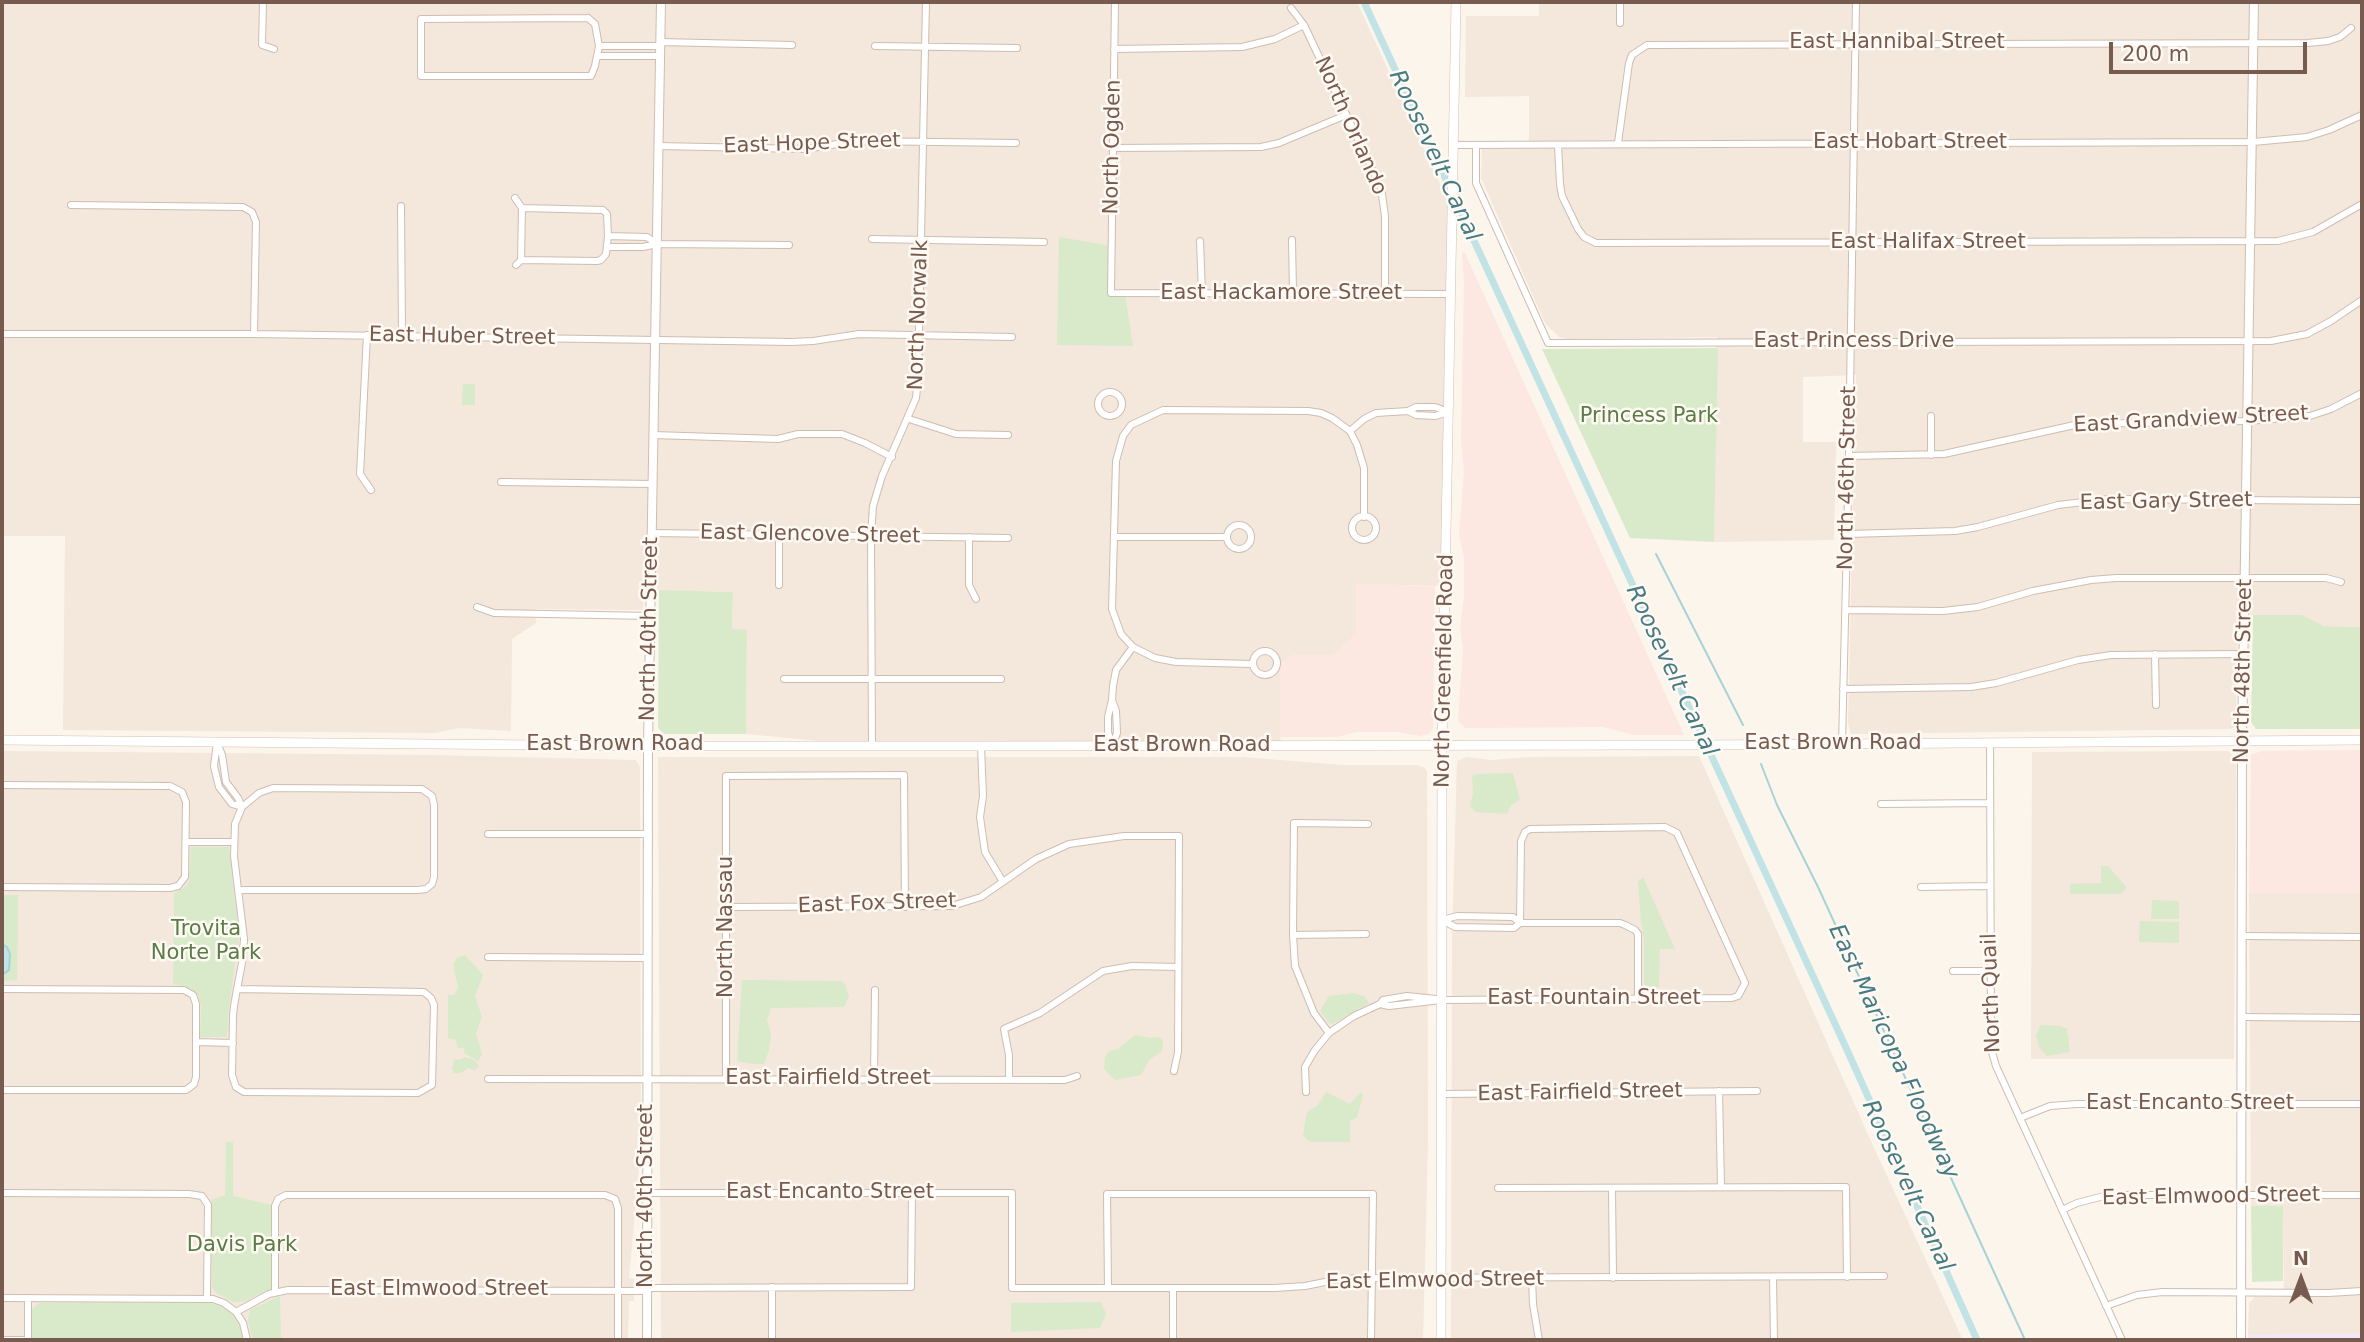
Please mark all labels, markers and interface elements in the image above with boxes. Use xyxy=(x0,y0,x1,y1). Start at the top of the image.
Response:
scale bar xyxy=(2112,28,2310,72)
street label: East Hannibal Street xyxy=(1789,30,2005,56)
text: 200 m xyxy=(2122,42,2189,66)
street label: North Orlando xyxy=(1308,53,1392,199)
water label: Roosevelt Canal xyxy=(1382,66,1486,246)
street label: North Ogden xyxy=(1099,79,1127,215)
street label: East Hope Street xyxy=(723,128,901,160)
street label: East Hobart Street xyxy=(1813,130,2007,156)
street label: East Halifax Street xyxy=(1830,230,2026,256)
street label: North Norwalk xyxy=(904,239,934,391)
street label: East Hackamore Street xyxy=(1160,281,1402,307)
street label: East Huber Street xyxy=(369,323,555,351)
street label: East Princess Drive xyxy=(1753,329,1955,355)
street label: North 46th Street xyxy=(1834,386,1862,570)
street label: East Grandview Street xyxy=(2073,401,2309,439)
park label: Princess Park xyxy=(1580,404,1718,430)
street label: East Gary Street xyxy=(2079,488,2253,516)
street label: East Glencove Street xyxy=(700,520,920,550)
street label: North 40th Street xyxy=(636,537,664,721)
street label: North Greenfield Road xyxy=(1430,554,1460,788)
street label: North 48th Street xyxy=(2230,579,2258,763)
water label: Roosevelt Canal xyxy=(1619,581,1723,761)
street label: East Brown Road xyxy=(1744,731,1922,757)
street label: East Brown Road xyxy=(526,732,704,758)
street label: East Brown Road xyxy=(1093,733,1271,759)
street label: North Nassau xyxy=(714,856,740,998)
street label: East Fox Street xyxy=(797,889,957,919)
park label: Trovita Norte Park xyxy=(151,917,261,967)
water label: East Maricopa Floodway xyxy=(1822,920,1964,1184)
street label: North Quail xyxy=(1977,933,2007,1053)
street label: East Fountain Street xyxy=(1487,986,1701,1012)
street label: East Fairfield Street xyxy=(725,1066,931,1092)
street label: East Fairfield Street xyxy=(1477,1079,1683,1107)
street label: East Encanto Street xyxy=(2086,1091,2294,1117)
water label: Roosevelt Canal xyxy=(1855,1096,1959,1276)
street label: North 40th Street xyxy=(634,1104,660,1288)
street label: East Encanto Street xyxy=(726,1180,934,1206)
street label: East Elmwood Street xyxy=(2102,1182,2320,1212)
park label: Davis Park xyxy=(187,1233,297,1259)
north arrow xyxy=(2266,1244,2336,1314)
text: N xyxy=(2293,1247,2309,1269)
street label: East Elmwood Street xyxy=(1326,1266,1544,1296)
street label: East Elmwood Street xyxy=(330,1277,548,1303)

